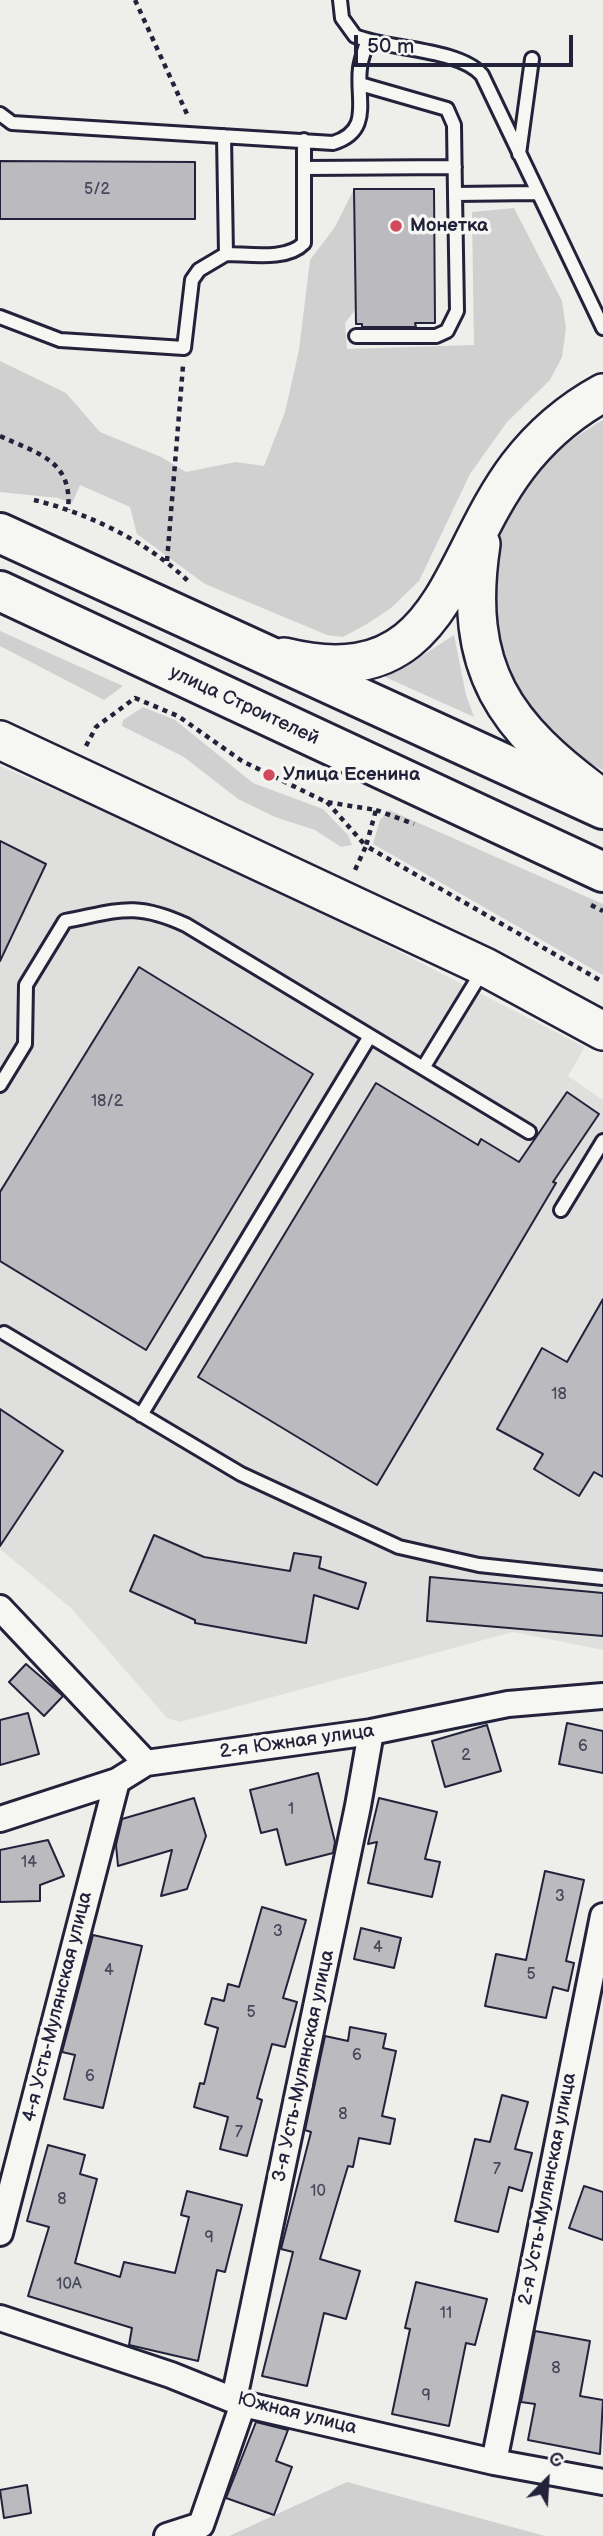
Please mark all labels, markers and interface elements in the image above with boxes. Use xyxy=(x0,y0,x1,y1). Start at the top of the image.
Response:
scale bar xyxy=(358,21,577,65)
text: 50 m xyxy=(367,34,414,59)
house number: 5/2 xyxy=(84,180,110,200)
place label: Монетка xyxy=(410,215,488,237)
marker: Монетка xyxy=(388,218,404,234)
street label: улица Строителей xyxy=(166,661,322,751)
place label: Улица Есенина xyxy=(283,764,420,786)
marker: Улица Есенина xyxy=(261,767,277,783)
house number: 18/2 xyxy=(91,1092,123,1112)
house number: 18 xyxy=(551,1385,567,1405)
street label: 2-я Южная улица xyxy=(218,1720,376,1764)
house number: 6 xyxy=(578,1737,588,1757)
house number: 2 xyxy=(461,1746,471,1766)
house number: 1 xyxy=(288,1800,294,1820)
house number: 14 xyxy=(21,1853,37,1873)
house number: 3 xyxy=(555,1887,565,1907)
street label: 4-я Усть-Мулянская улица xyxy=(18,1890,98,2124)
house number: 3 xyxy=(273,1922,283,1942)
house number: 4 xyxy=(373,1938,383,1958)
street label: 3-я Усть-Мулянская улица xyxy=(268,1948,340,2184)
house number: 4 xyxy=(104,1961,114,1981)
house number: 5 xyxy=(526,1965,536,1985)
house number: 5 xyxy=(246,2003,256,2023)
house number: 6 xyxy=(352,2046,362,2066)
house number: 6 xyxy=(85,2067,95,2087)
street label: 2-я Усть-Мулянская улица xyxy=(514,2071,582,2307)
house number: 8 xyxy=(338,2105,348,2125)
house number: 7 xyxy=(235,2123,243,2143)
house number: 7 xyxy=(493,2160,501,2180)
house number: 10 xyxy=(310,2182,326,2202)
house number: 8 xyxy=(57,2190,67,2210)
house number: 9 xyxy=(204,2228,214,2248)
house number: 10А xyxy=(56,2275,82,2295)
house number: 11 xyxy=(440,2304,452,2324)
house number: 8 xyxy=(551,2359,561,2379)
house number: 9 xyxy=(421,2386,431,2406)
street label: Южная улица xyxy=(235,2388,359,2440)
north arrow xyxy=(512,2445,582,2515)
text: С xyxy=(545,2447,566,2474)

